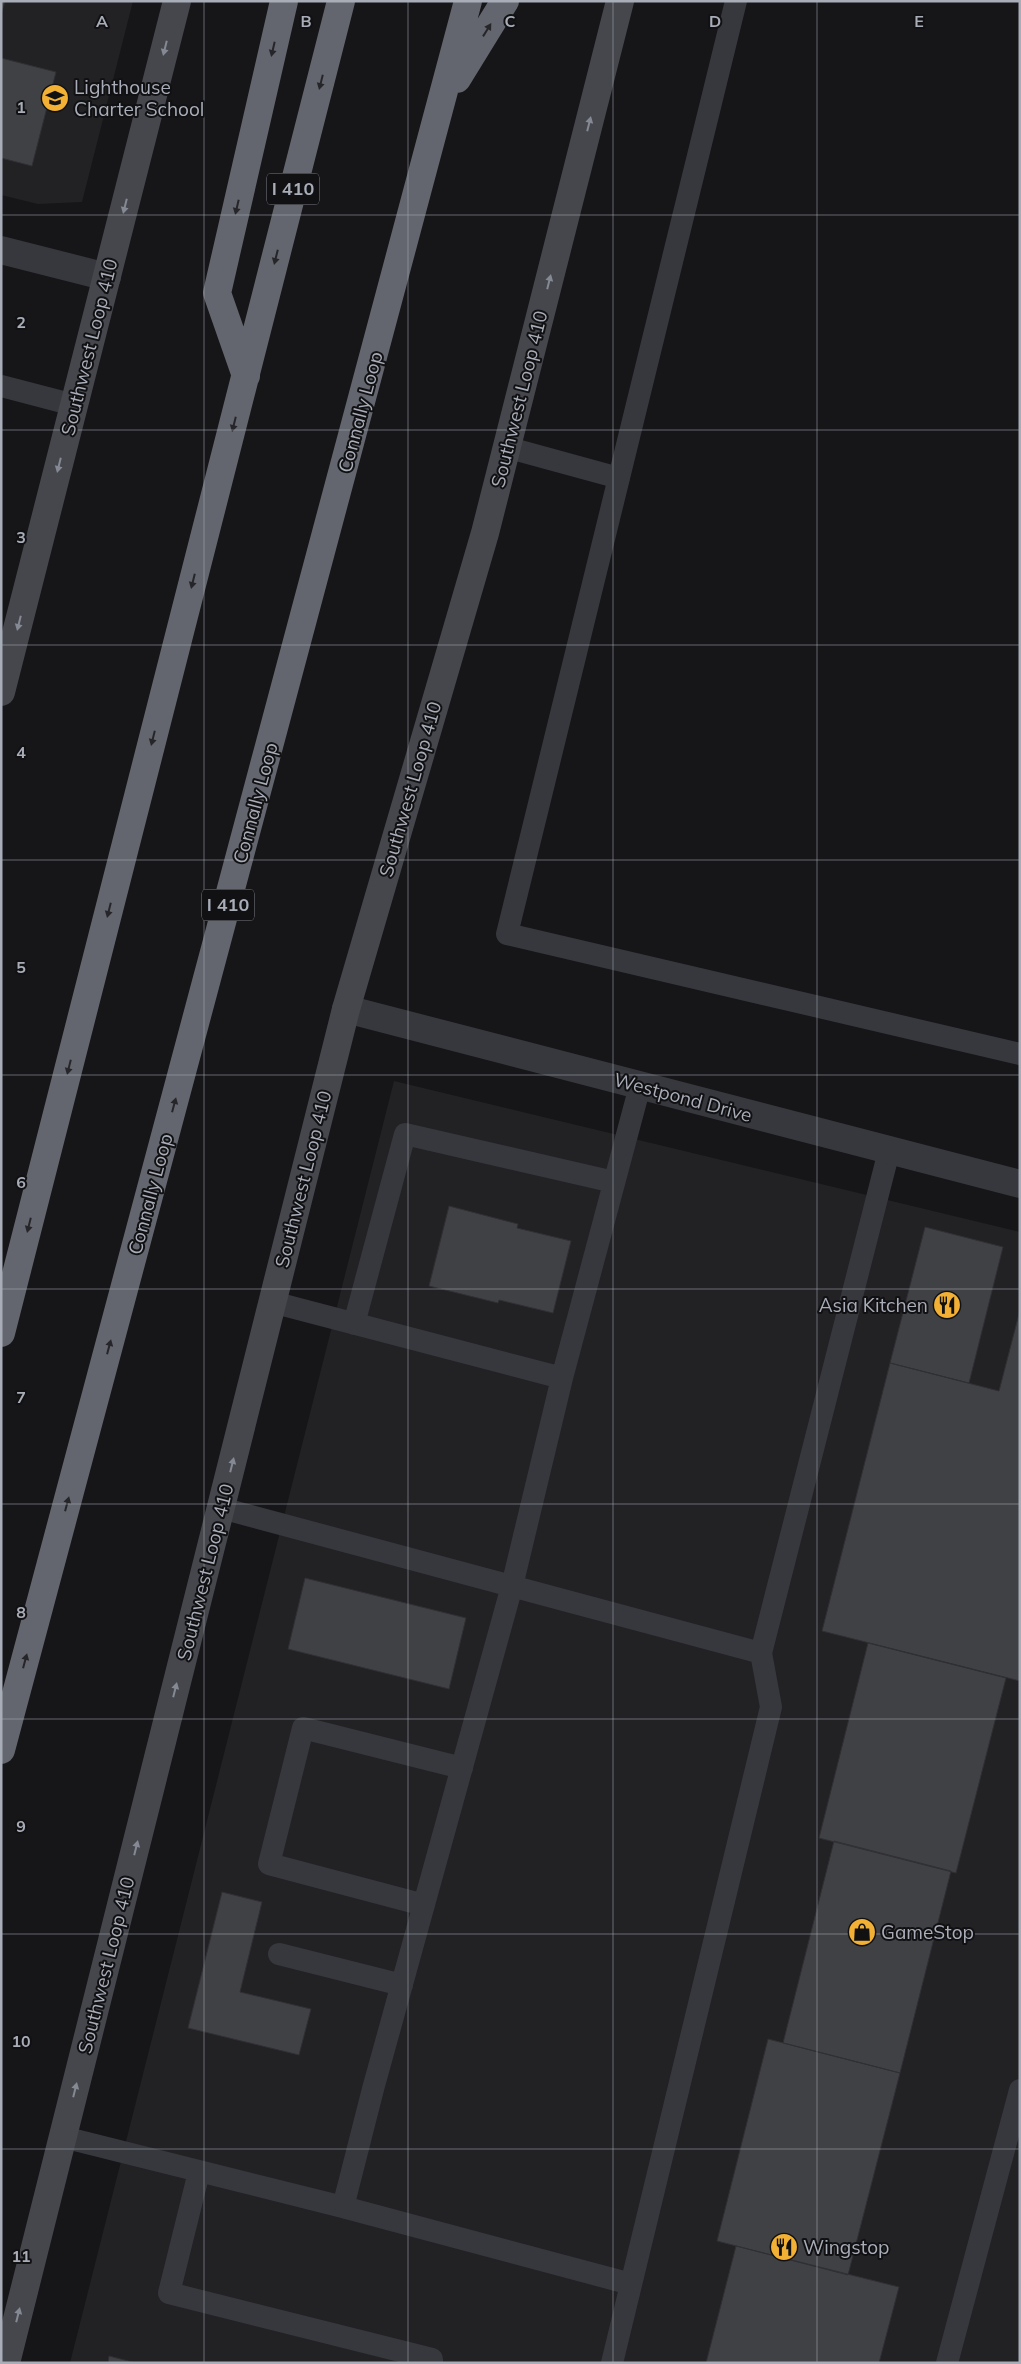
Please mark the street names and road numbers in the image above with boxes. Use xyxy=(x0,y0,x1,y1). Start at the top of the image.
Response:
road number: I 410 xyxy=(267,173,319,204)
street label: Southwest Loop 410 xyxy=(55,256,123,438)
street label: Southwest Loop 410 xyxy=(485,308,553,490)
street label: Connally Loop xyxy=(332,349,388,475)
street label: Southwest Loop 410 xyxy=(373,698,447,880)
street label: Connally Loop xyxy=(227,740,283,866)
road number: I 410 xyxy=(202,890,254,920)
street label: Westpond Drive xyxy=(611,1067,755,1127)
street label: Southwest Loop 410 xyxy=(269,1088,337,1270)
street label: Connally Loop xyxy=(122,1131,178,1257)
street label: Southwest Loop 410 xyxy=(171,1481,239,1663)
street label: Southwest Loop 410 xyxy=(72,1874,140,2056)

